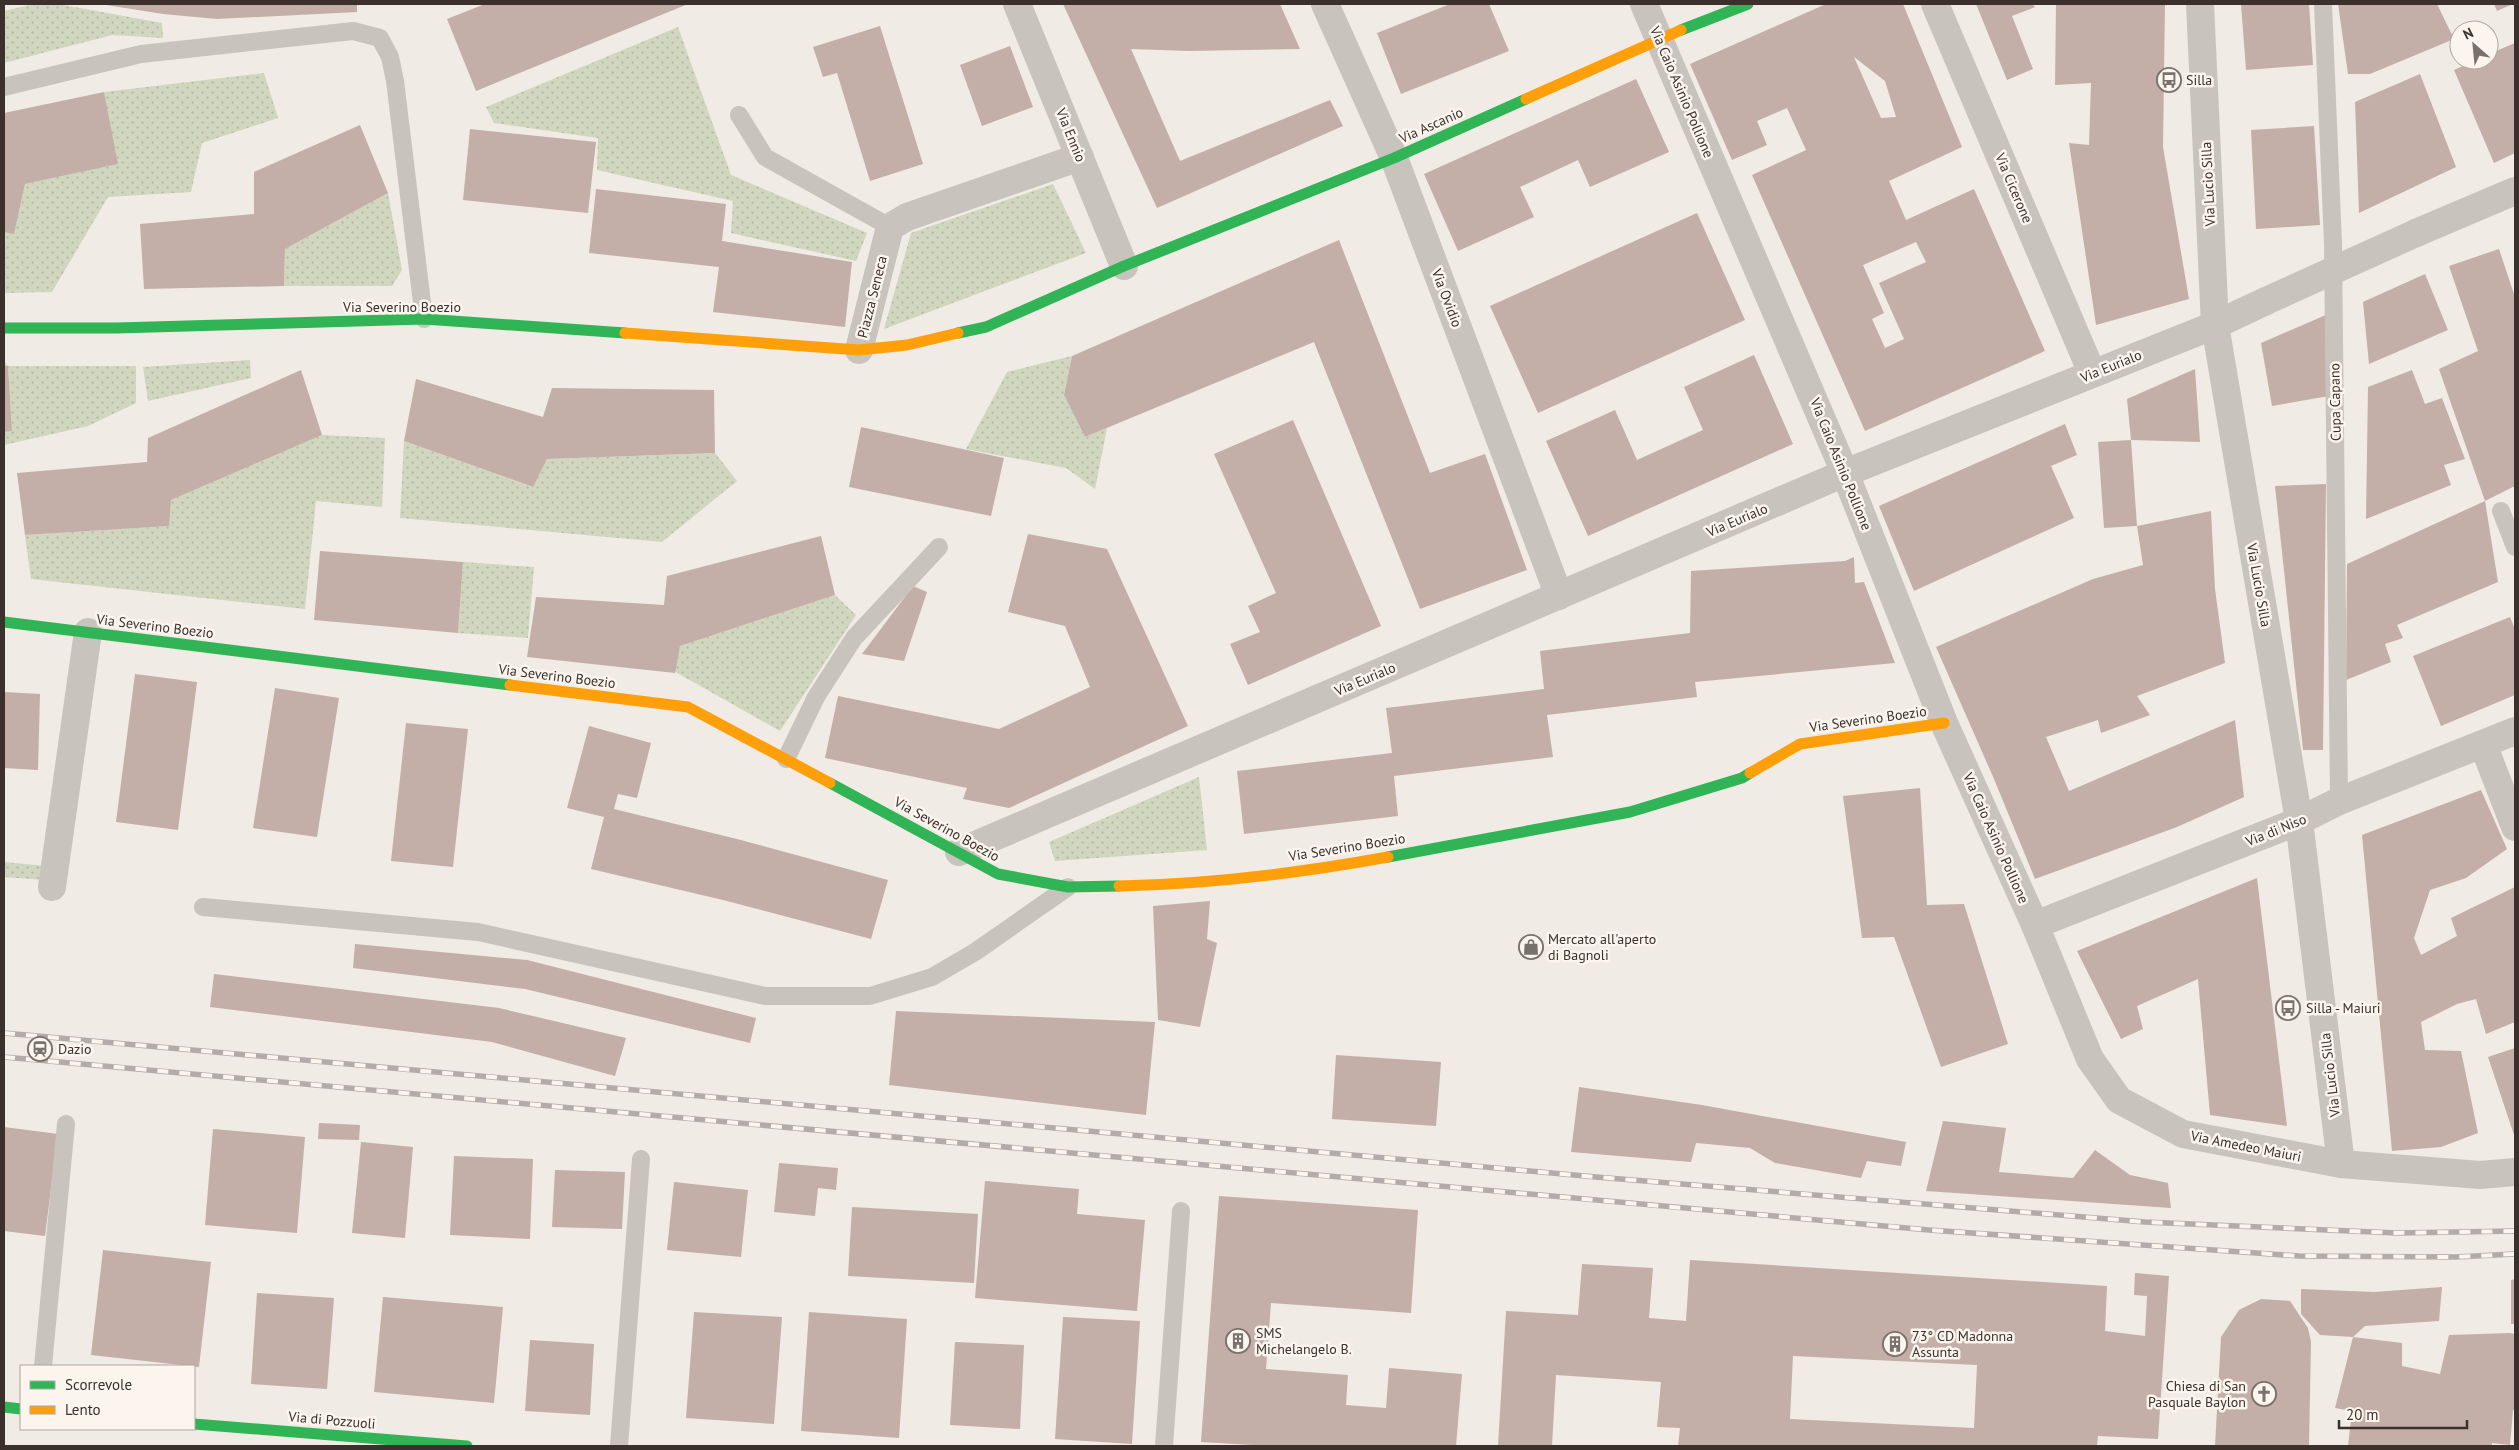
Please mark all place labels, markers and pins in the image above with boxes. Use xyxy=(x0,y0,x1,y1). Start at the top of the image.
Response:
bus stop icon: Silla xyxy=(2156,67,2182,93)
place label: Silla xyxy=(2186,71,2212,89)
place label: Mercato all'aperto di Bagnoli xyxy=(1548,930,1656,964)
shop icon: Mercato all'aperto di Bagnoli xyxy=(1518,934,1544,960)
bus stop icon: Silla - Maiuri xyxy=(2275,995,2301,1021)
place label: Silla - Maiuri xyxy=(2306,999,2380,1017)
station icon: Dazio xyxy=(27,1036,53,1062)
place label: Dazio xyxy=(58,1040,92,1058)
place label: SMS Michelangelo B. xyxy=(1256,1324,1352,1358)
place label: 73° CD Madonna Assunta xyxy=(1912,1327,2013,1361)
building icon: SMS Michelangelo B. xyxy=(1225,1328,1251,1354)
building icon: 73° CD Madonna Assunta xyxy=(1882,1331,1908,1357)
place label: Chiesa di San Pasquale Baylon xyxy=(2148,1377,2246,1411)
church icon: Chiesa di San Pasquale Baylon xyxy=(2251,1381,2277,1407)

